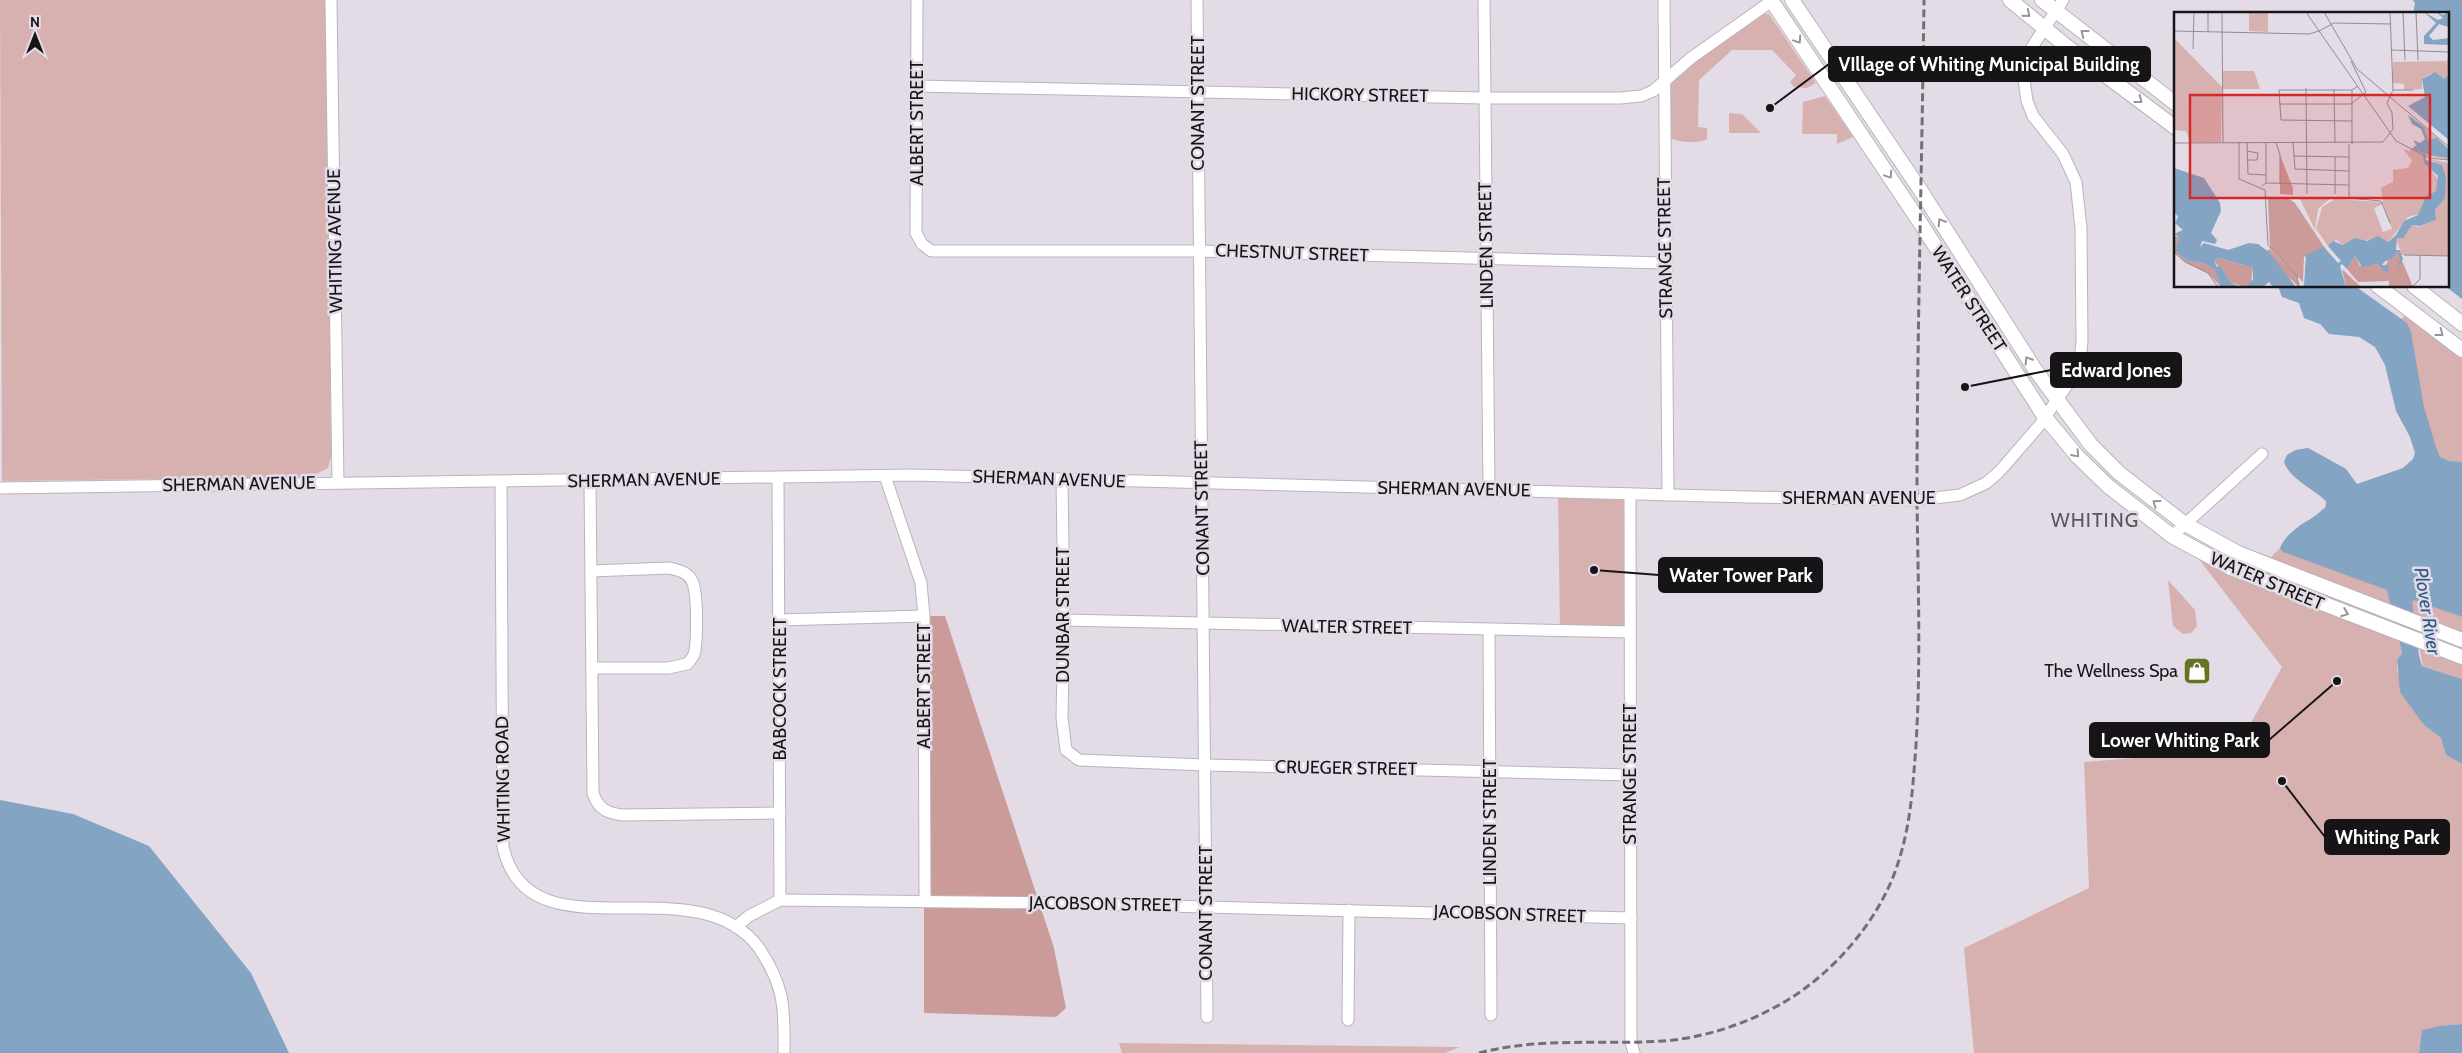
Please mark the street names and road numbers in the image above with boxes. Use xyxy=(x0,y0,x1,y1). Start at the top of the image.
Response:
street label: CONANT STREET xyxy=(1187,35,1209,171)
street label: ALBERT STREET xyxy=(906,60,928,186)
street label: HICKORY STREET xyxy=(1291,83,1429,107)
street label: WHITING AVENUE xyxy=(323,169,347,313)
street label: STRANGE STREET xyxy=(1653,177,1677,319)
street label: LINDEN STREET xyxy=(1474,181,1498,308)
street label: CHESTNUT STREET xyxy=(1215,239,1370,267)
street label: WATER STREET xyxy=(1927,242,2012,356)
street label: CONANT STREET xyxy=(1190,440,1214,576)
street label: SHERMAN AVENUE xyxy=(972,465,1126,493)
street label: SHERMAN AVENUE xyxy=(567,468,721,492)
street label: SHERMAN AVENUE xyxy=(162,472,316,496)
street label: SHERMAN AVENUE xyxy=(1377,477,1531,501)
street label: SHERMAN AVENUE xyxy=(1782,487,1936,509)
street label: DUNBAR STREET xyxy=(1052,547,1074,683)
street label: WATER STREET xyxy=(2207,547,2328,615)
street label: WALTER STREET xyxy=(1282,615,1413,639)
street label: BABCOCK STREET xyxy=(769,617,791,761)
street label: ALBERT STREET xyxy=(913,623,935,749)
street label: STRANGE STREET xyxy=(1619,703,1641,845)
street label: WHITING ROAD xyxy=(491,716,515,842)
street label: CRUEGER STREET xyxy=(1275,756,1418,780)
street label: LINDEN STREET xyxy=(1479,758,1501,885)
street label: CONANT STREET xyxy=(1195,845,1217,981)
street label: JACOBSON STREET xyxy=(1028,892,1182,916)
street label: JACOBSON STREET xyxy=(1432,900,1587,928)

